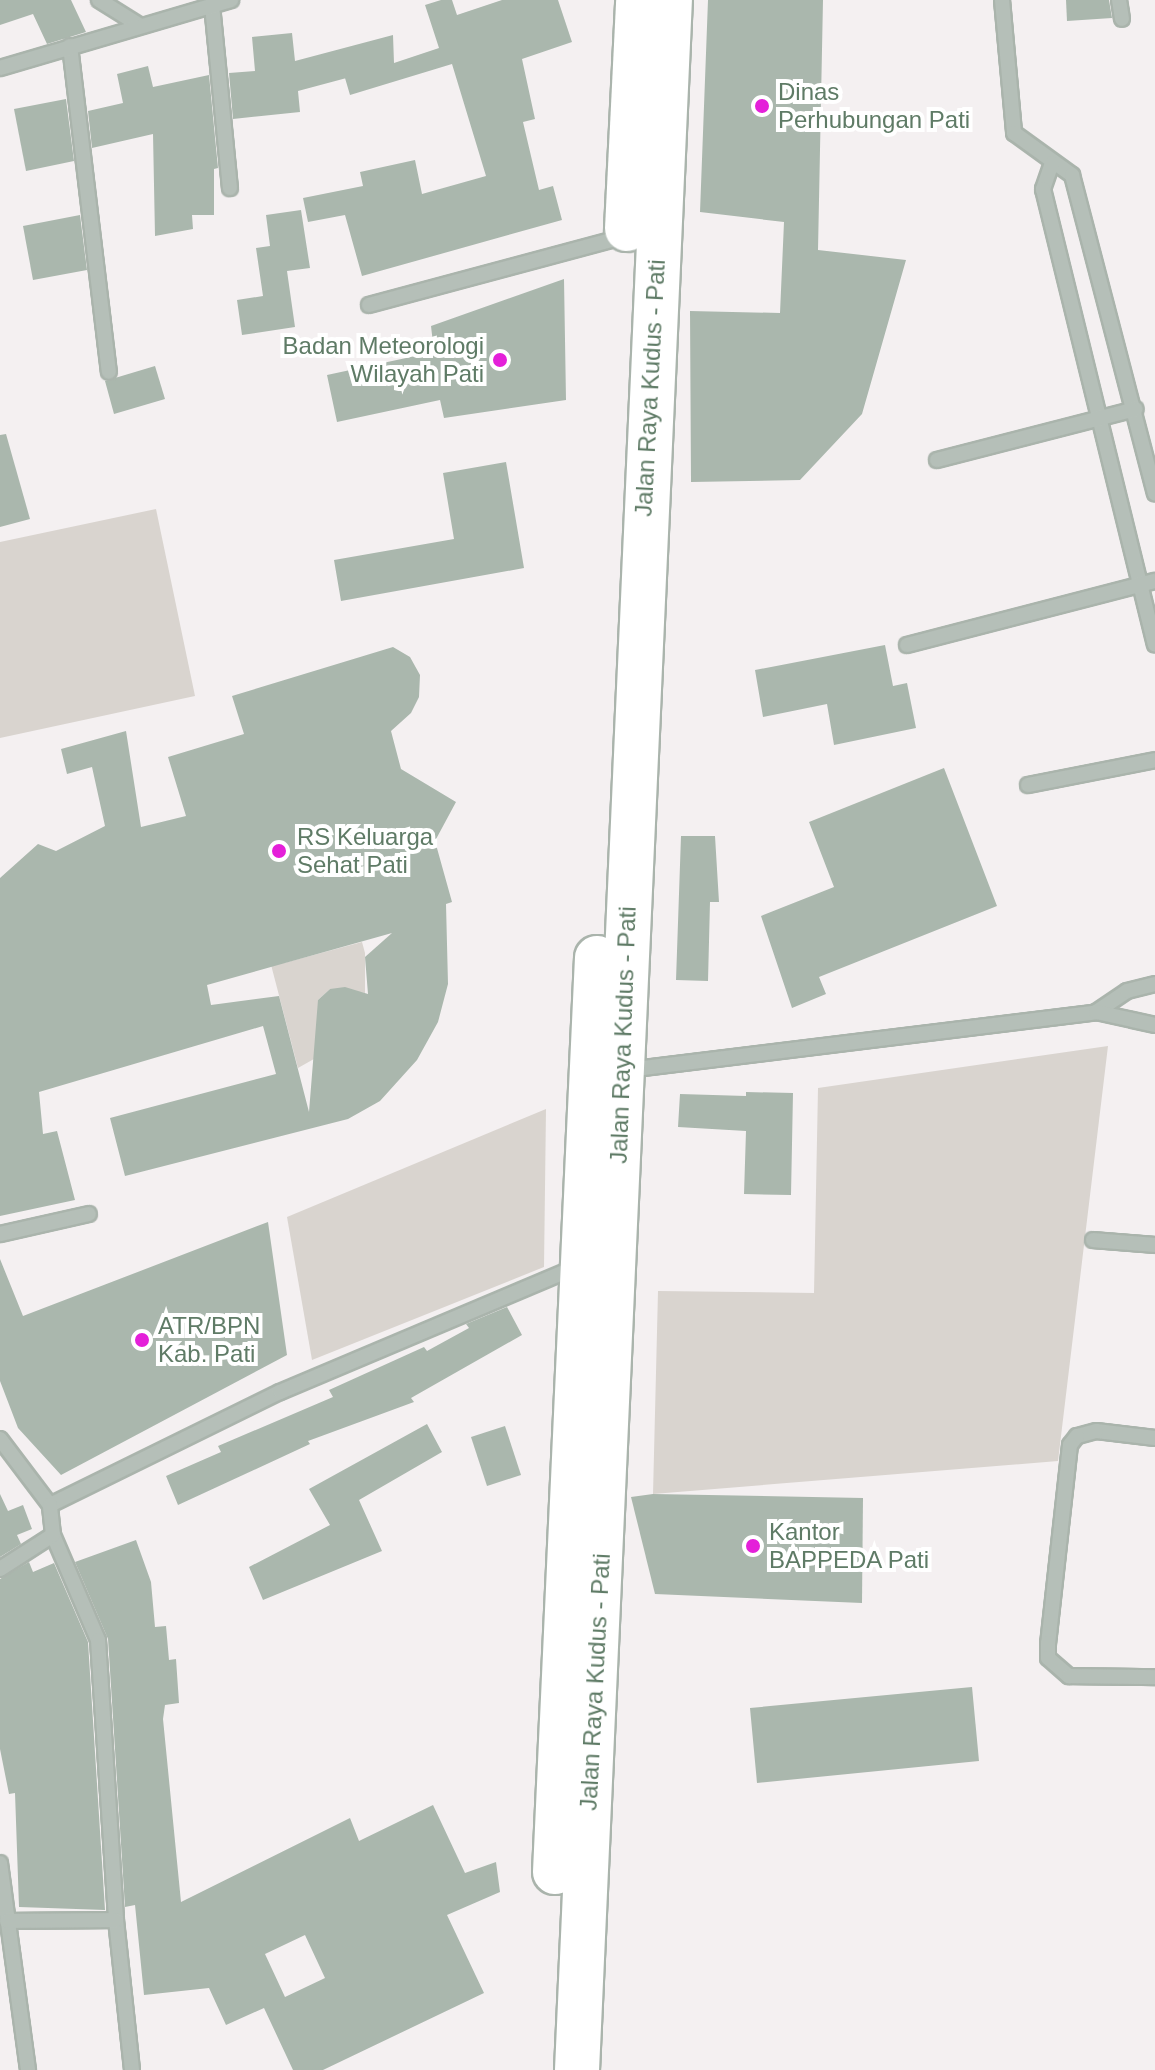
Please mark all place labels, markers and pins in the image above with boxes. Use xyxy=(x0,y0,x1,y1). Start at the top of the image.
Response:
place label: Dinas Perhubungan Pati xyxy=(778,78,970,134)
marker: Dinas Perhubungan Pati xyxy=(753,97,771,115)
place label: Badan Meteorologi Wilayah Pati xyxy=(283,332,484,388)
marker: Badan Meteorologi Wilayah Pati xyxy=(491,351,509,369)
place label: RS Keluarga Sehat Pati xyxy=(297,823,433,879)
marker: RS Keluarga Sehat Pati xyxy=(268,840,290,862)
place label: ATR/BPN Kab. Pati xyxy=(158,1312,260,1368)
marker: ATR/BPN Kab. Pati xyxy=(133,1331,151,1349)
place label: Kantor BAPPEDA Pati xyxy=(769,1518,930,1574)
marker: Kantor BAPPEDA Pati xyxy=(744,1537,762,1555)

